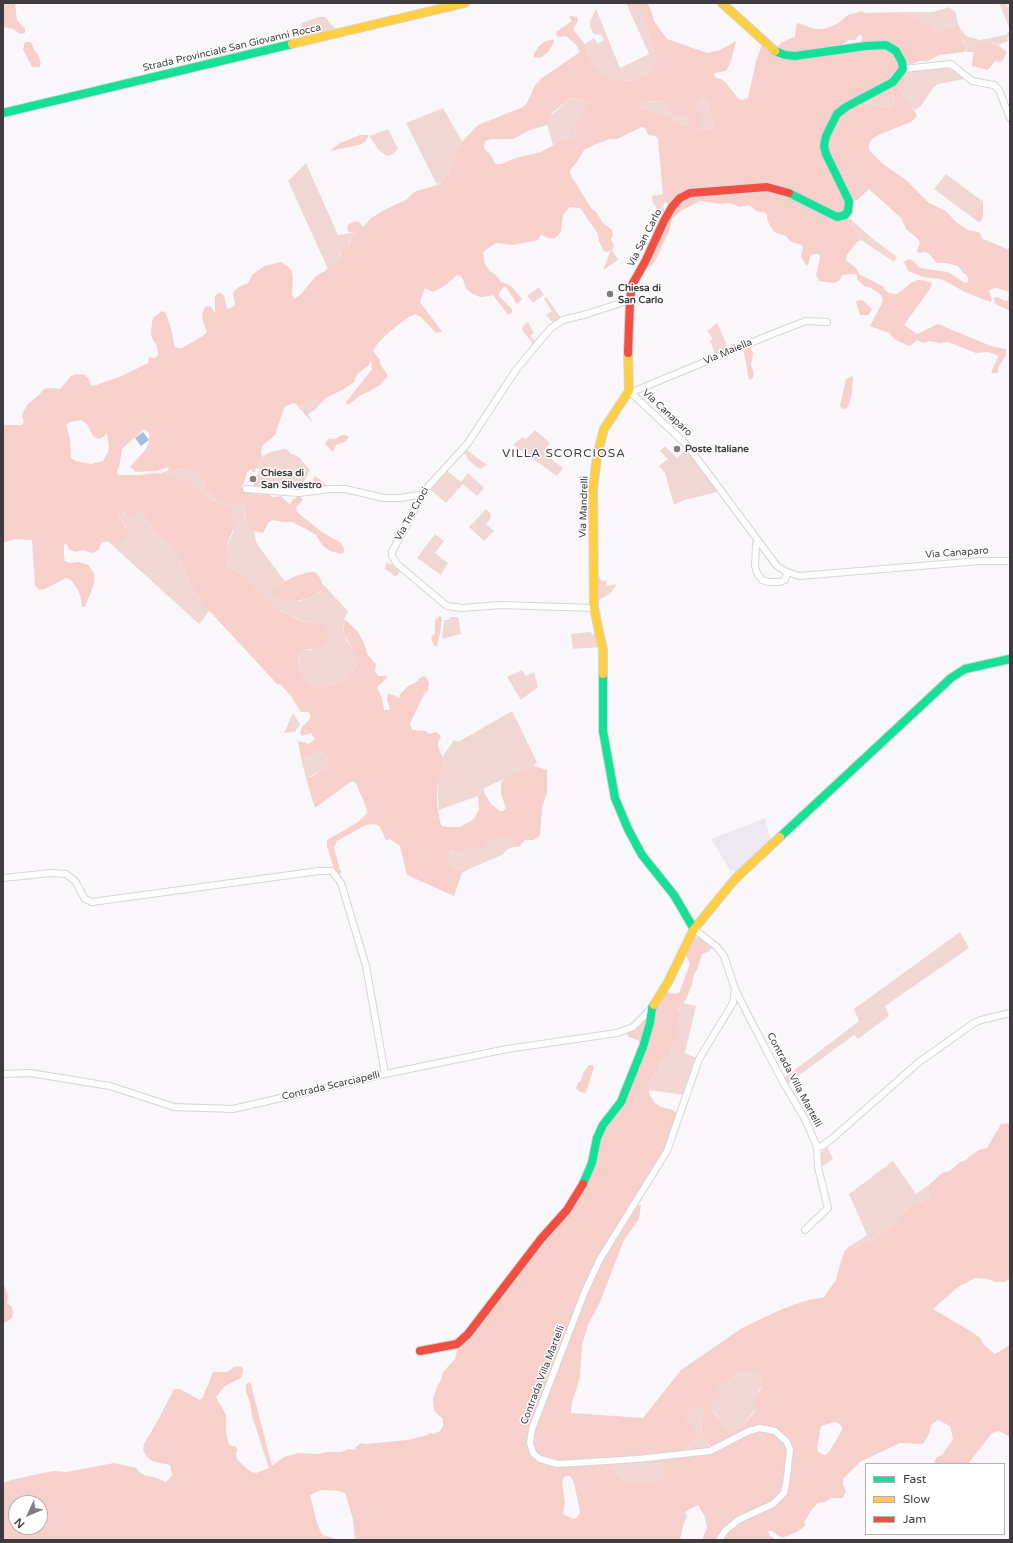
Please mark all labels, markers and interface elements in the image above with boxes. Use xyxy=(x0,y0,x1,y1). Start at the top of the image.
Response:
street label: Strada Provinciale San Giovanni Rocca xyxy=(142,22,322,74)
street label: Via San Carlo xyxy=(625,207,665,269)
place label: Chiesa di San Carlo xyxy=(618,282,663,306)
marker: Chiesa di San Carlo xyxy=(605,289,615,299)
street label: Via Maiella xyxy=(702,336,754,368)
street label: Via Canaparo xyxy=(640,387,694,439)
place label: Poste Italiane xyxy=(685,443,749,455)
marker: Poste Italiane xyxy=(672,444,682,454)
district label: VILLA SCORCIOSA xyxy=(502,447,626,461)
place label: Chiesa di San Silvestro xyxy=(261,467,322,490)
marker: Chiesa di San Silvestro xyxy=(248,474,258,484)
street label: Via Mandrelli xyxy=(577,476,591,538)
street label: Via Tre Croci xyxy=(392,485,432,543)
street label: Via Canaparo xyxy=(925,545,989,561)
street label: Contrada Villa Martelli xyxy=(764,1031,824,1129)
street label: Contrada Scarciapelli xyxy=(281,1069,381,1103)
street label: Contrada Villa Martelli xyxy=(519,1324,567,1426)
legend xyxy=(865,1463,1005,1535)
text: Fast xyxy=(903,1472,926,1486)
text: Slow xyxy=(903,1492,930,1506)
north arrow xyxy=(8,1495,48,1535)
text: Jam xyxy=(903,1512,926,1526)
text: N xyxy=(12,1515,27,1531)

